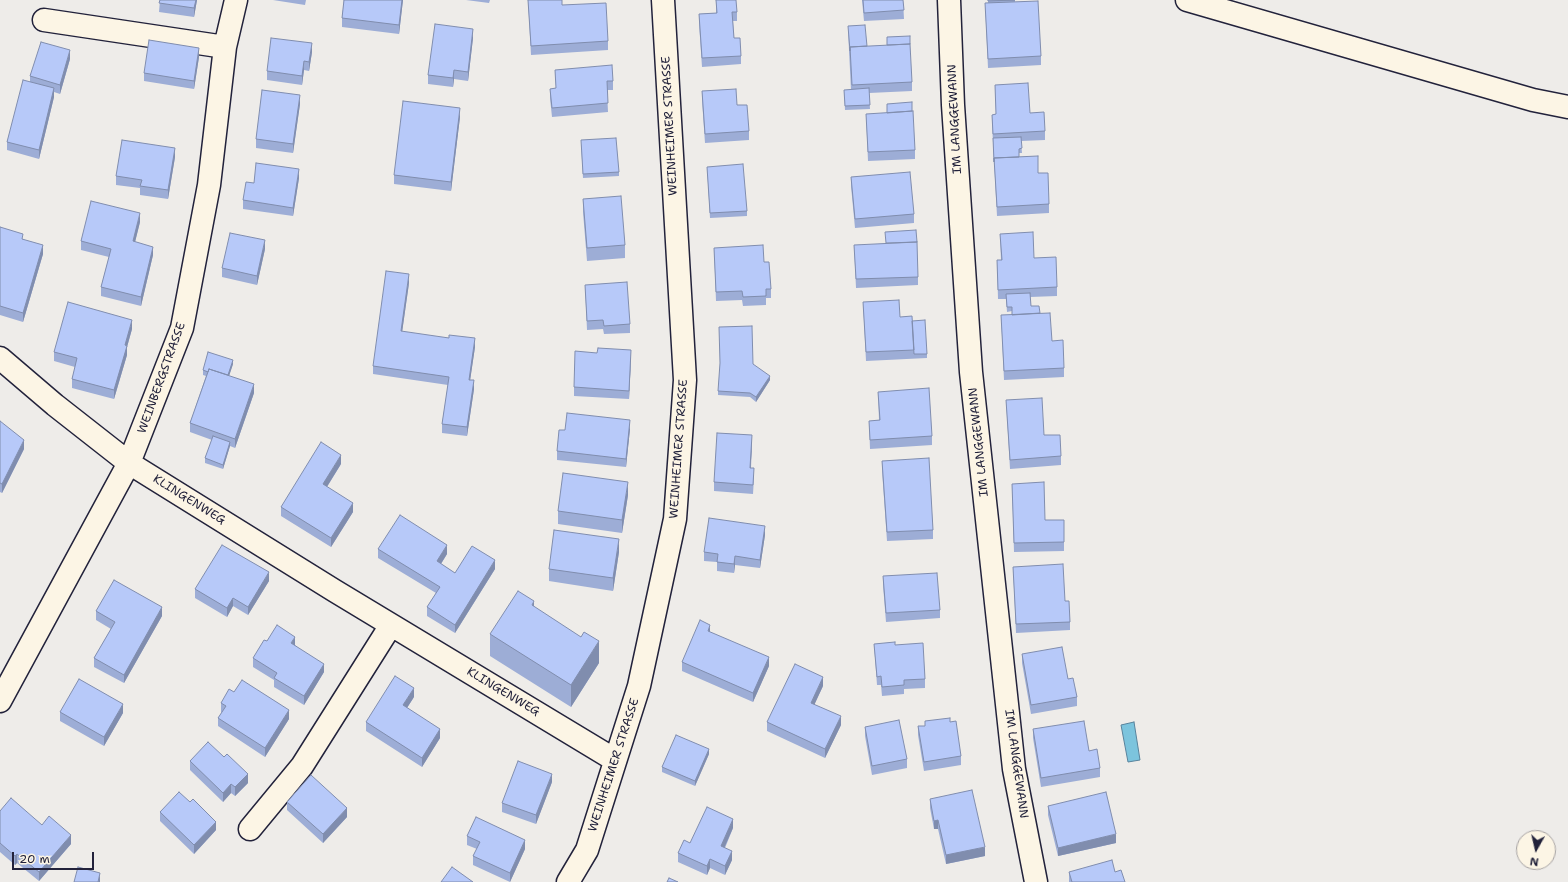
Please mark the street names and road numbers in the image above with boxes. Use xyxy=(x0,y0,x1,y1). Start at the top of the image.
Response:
street label: WEINHEIMER STRASSE xyxy=(659,56,681,196)
street label: IM LANGGEWANN xyxy=(945,64,965,174)
street label: WEINBERGSTRASSE xyxy=(135,320,189,436)
street label: WEINHEIMER STRASSE xyxy=(667,379,691,519)
street label: IM LANGGEWANN xyxy=(966,387,992,497)
street label: KLINGENWEG xyxy=(150,472,228,528)
street label: KLINGENWEG xyxy=(464,665,542,719)
street label: WEINHEIMER STRASSE xyxy=(586,696,642,834)
street label: IM LANGGEWANN xyxy=(1001,709,1031,819)

